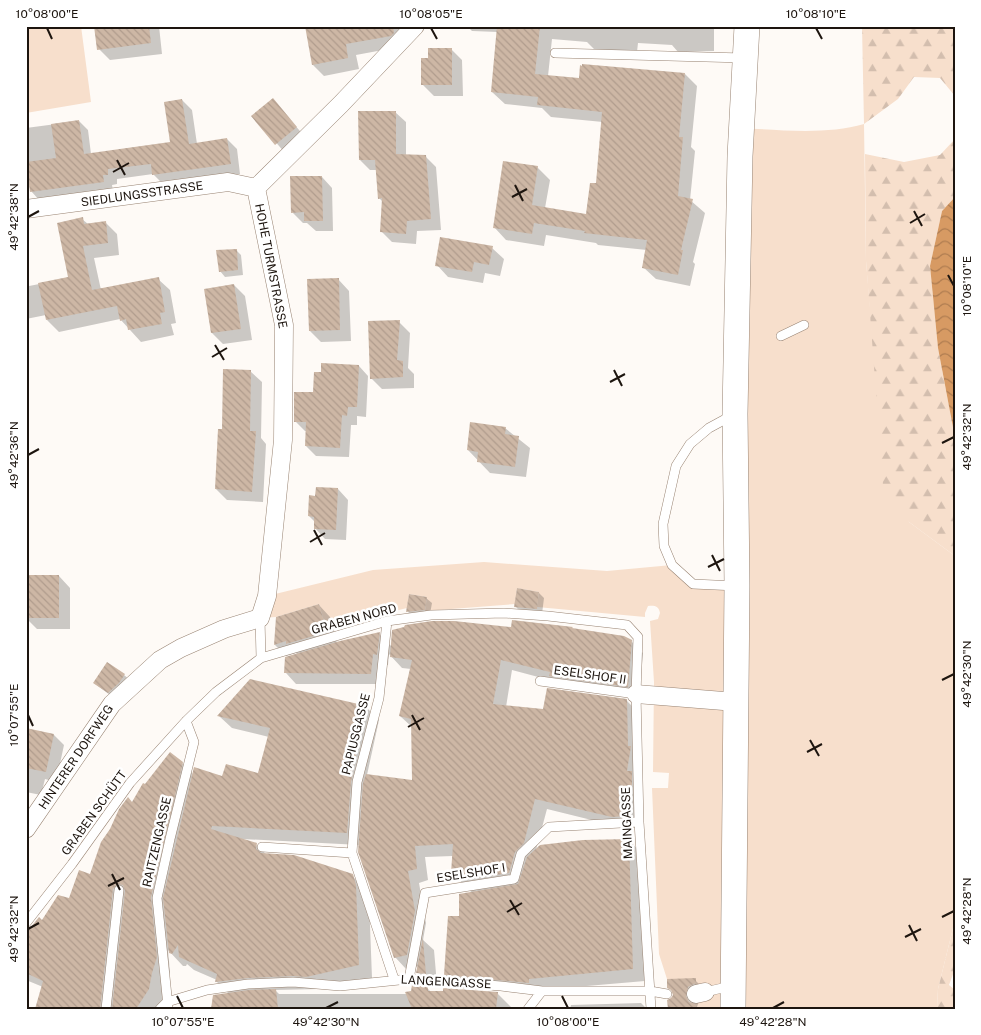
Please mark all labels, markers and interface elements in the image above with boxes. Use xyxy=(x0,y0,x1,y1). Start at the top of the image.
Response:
text: 10°08'00"E xyxy=(16,7,78,21)
text: 10°08'05"E xyxy=(399,7,463,21)
text: 10°08'10"E xyxy=(786,7,846,21)
street label: SIEDLUNGSSTRASSE xyxy=(80,178,204,210)
text: 49°42'38"N xyxy=(7,183,21,251)
street label: HOHE TURMSTRASSE xyxy=(252,202,290,330)
text: 10°08'10"E xyxy=(960,256,974,316)
text: 49°42'32"N xyxy=(960,403,974,471)
text: 49°42'36"N xyxy=(7,421,21,489)
street label: GRABEN NORD xyxy=(310,601,398,637)
text: 49°42'30"N xyxy=(960,640,974,708)
street label: ESELSHOF II xyxy=(553,663,627,687)
text: 10°07'55"E xyxy=(7,683,21,747)
street label: PAPIUSGASSE xyxy=(339,692,373,776)
street label: HINTERER DORFWEG xyxy=(36,702,116,812)
street label: GRABEN SCHÜTT xyxy=(59,768,129,858)
street label: MAINGASSE xyxy=(619,787,635,859)
street label: RAITZENGASSE xyxy=(140,795,174,889)
street label: ESELSHOF I xyxy=(436,861,506,885)
text: 49°42'28"N xyxy=(960,877,974,945)
text: 49°42'32"N xyxy=(7,895,21,963)
street label: LANGENGASSE xyxy=(400,973,492,991)
text: 10°07'55"E xyxy=(151,1015,215,1029)
text: 49°42'30"N xyxy=(292,1015,360,1029)
text: 10°08'00"E xyxy=(537,1015,599,1029)
text: 49°42'28"N xyxy=(739,1015,807,1029)

